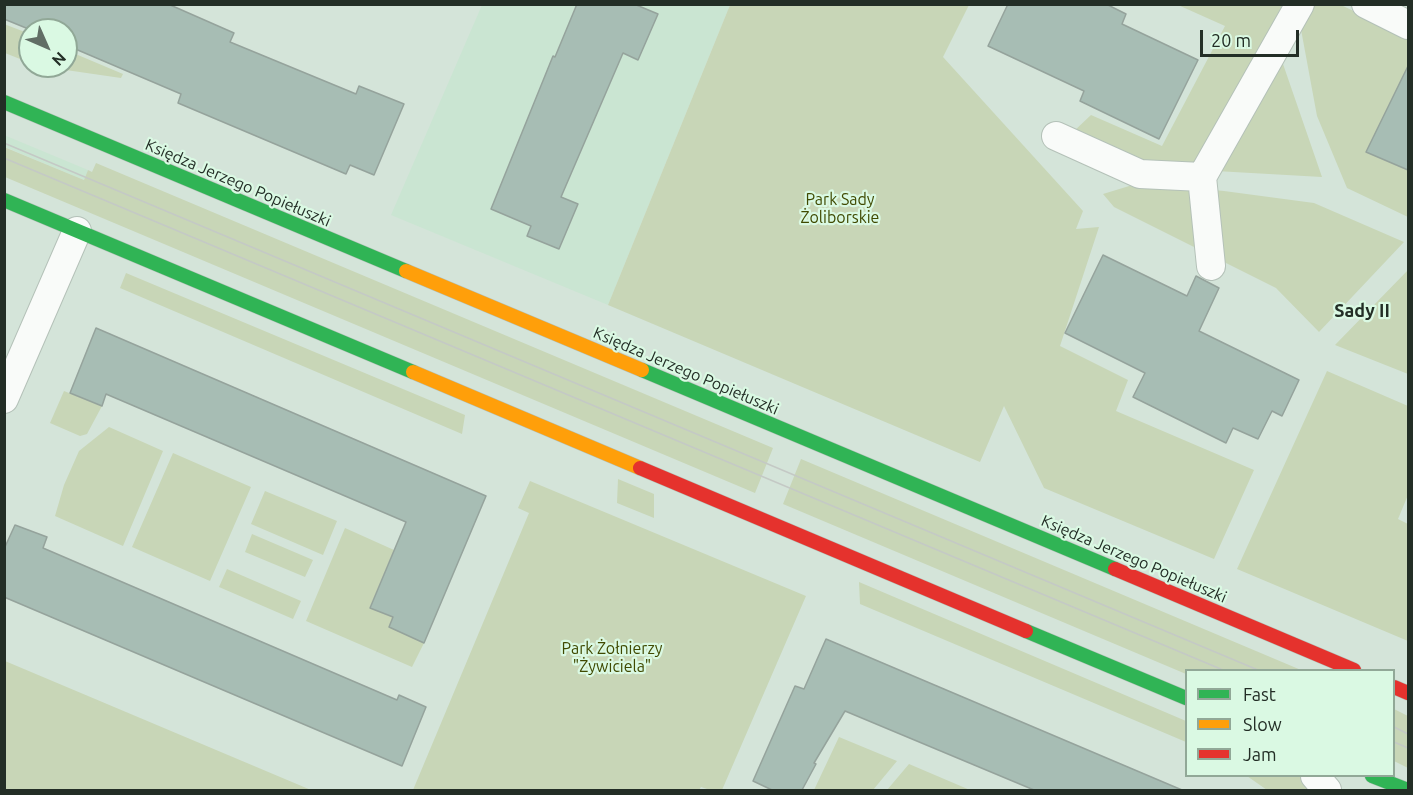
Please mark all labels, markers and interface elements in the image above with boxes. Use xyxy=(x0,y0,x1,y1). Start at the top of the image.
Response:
north arrow xyxy=(18,18,78,78)
scale bar xyxy=(1203,18,1302,56)
text: 20 m xyxy=(1211,30,1251,50)
text: N xyxy=(49,49,70,70)
street label: Księdza Jerzego Popiełuszki xyxy=(142,135,334,231)
park label: Park Sady Żoliborskie xyxy=(801,190,879,228)
district label: Sady II xyxy=(1334,300,1390,322)
street label: Księdza Jerzego Popiełuszki xyxy=(590,323,782,419)
street label: Księdza Jerzego Popiełuszki xyxy=(1038,511,1230,607)
park label: Park Żołnierzy "Żywiciela" xyxy=(561,639,663,677)
legend xyxy=(1185,669,1395,777)
text: Fast xyxy=(1243,684,1276,704)
text: Slow xyxy=(1243,714,1282,734)
text: Jam xyxy=(1243,744,1277,764)

